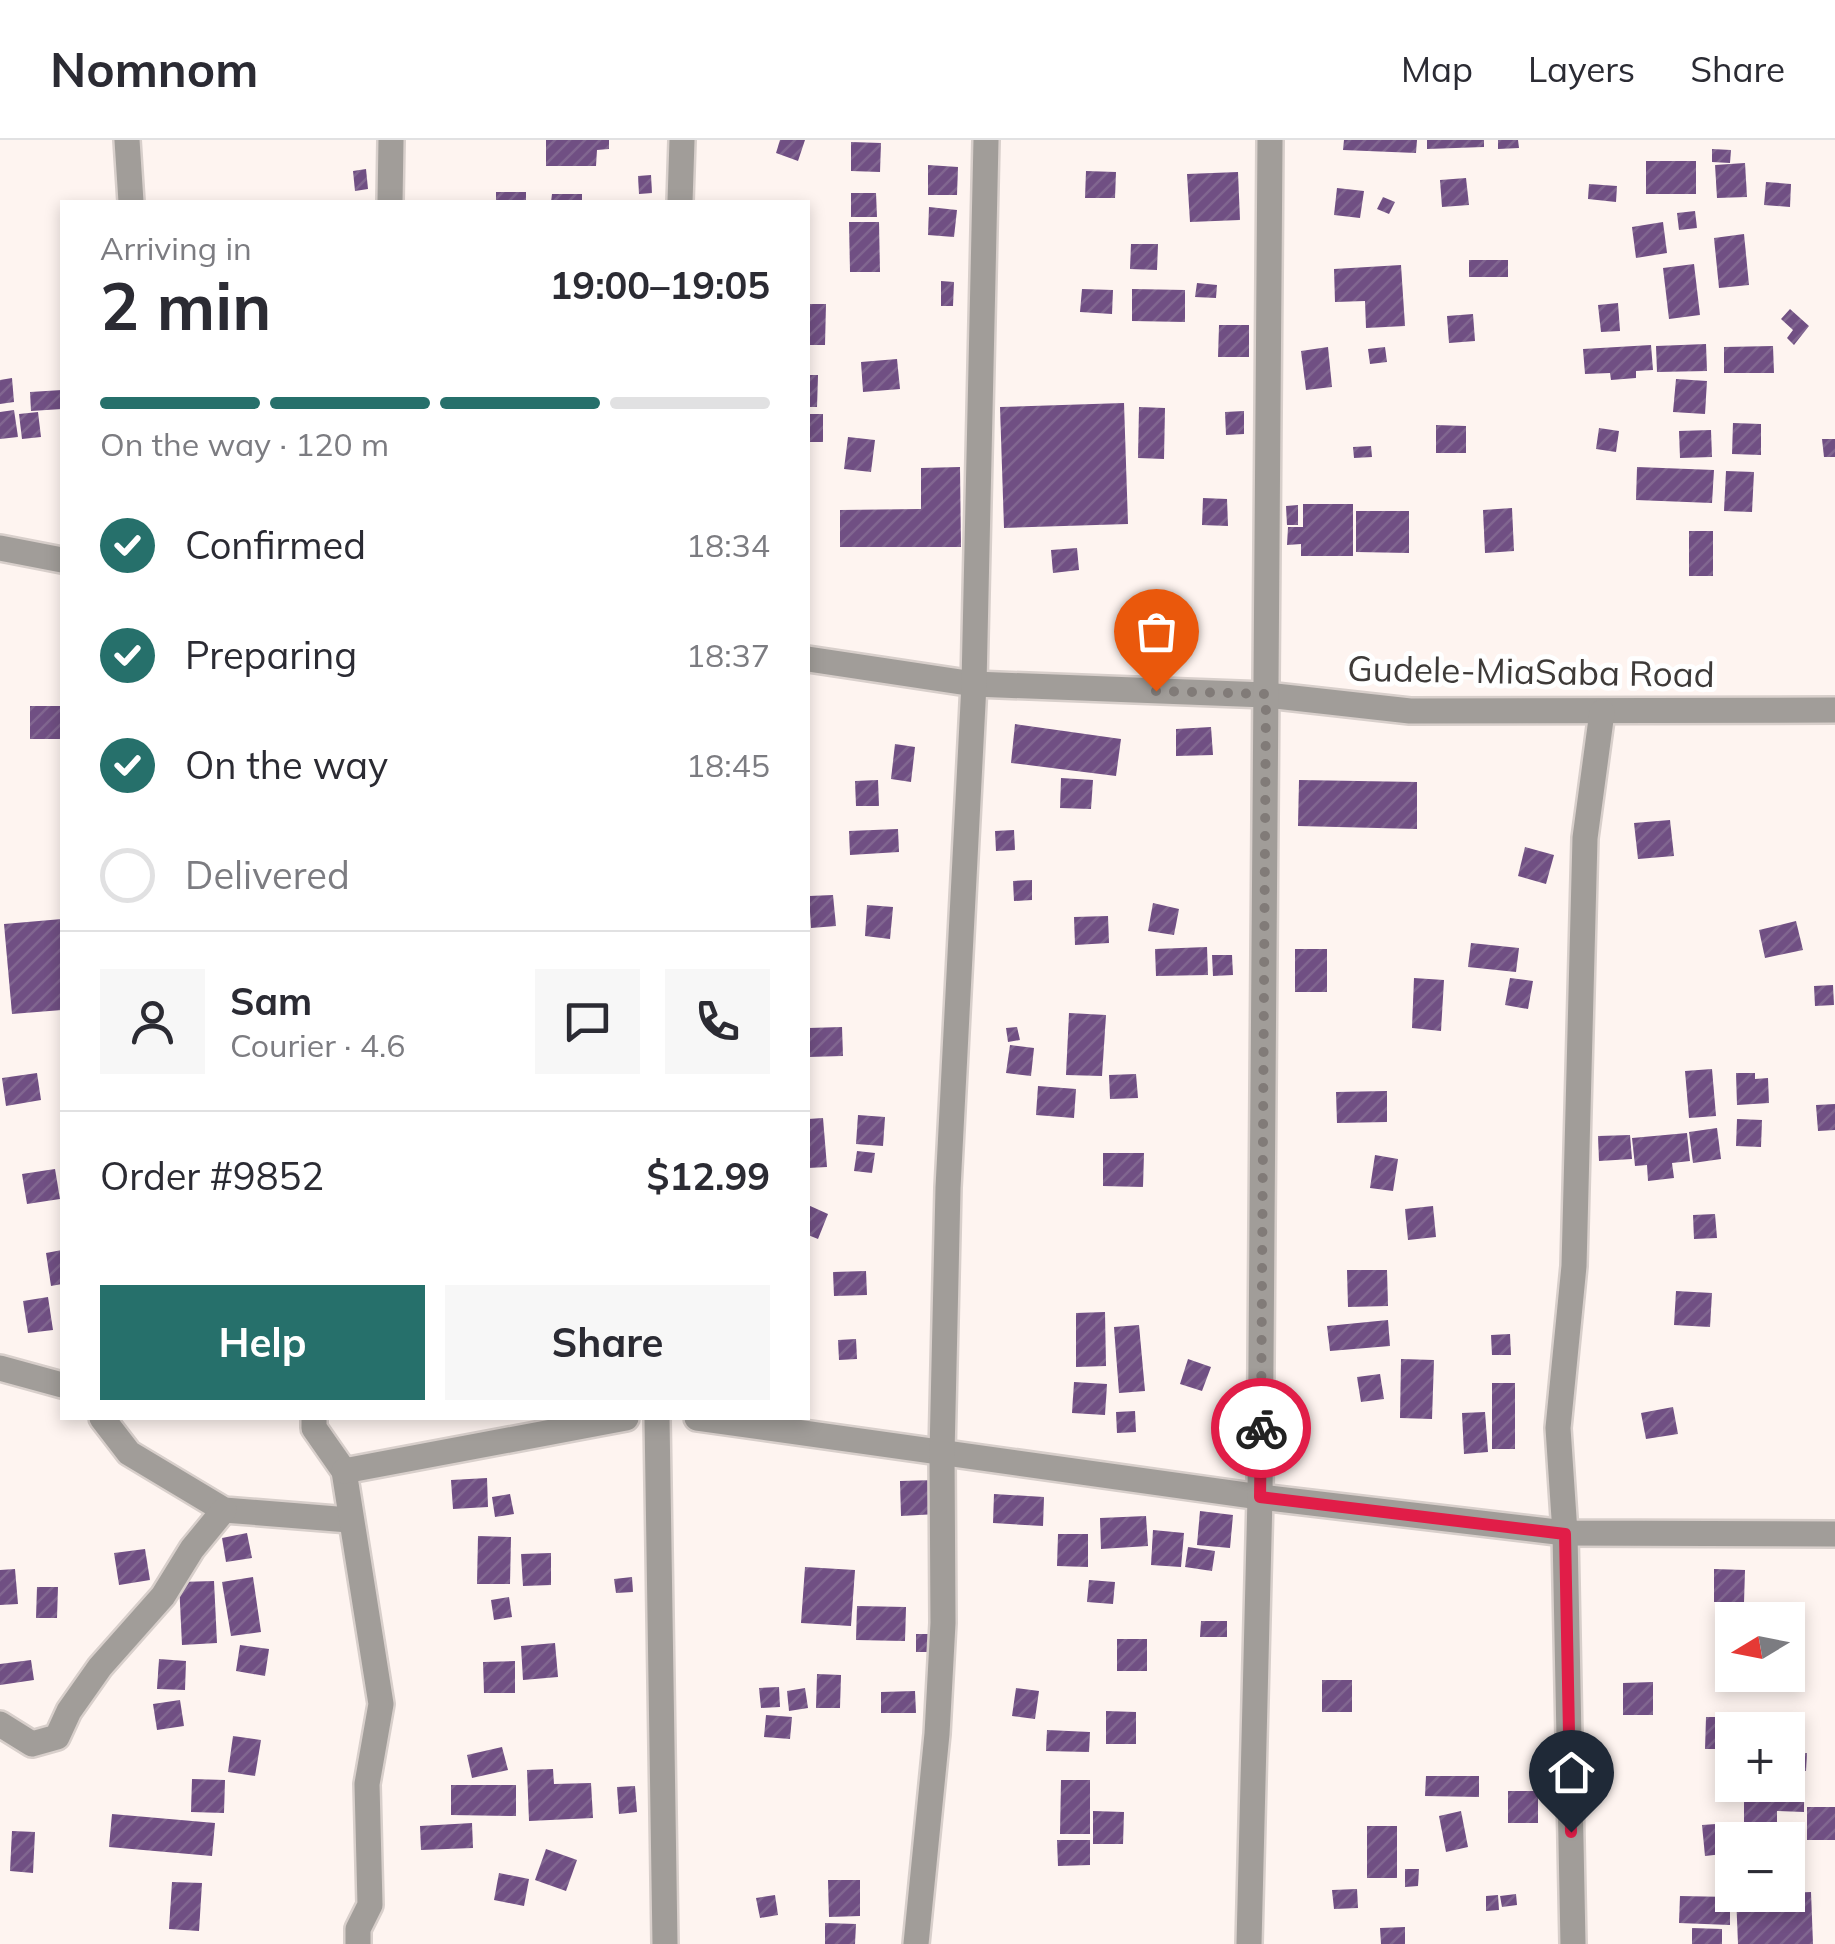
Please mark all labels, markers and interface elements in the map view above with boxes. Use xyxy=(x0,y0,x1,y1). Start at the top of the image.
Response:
text: Nomnom xyxy=(50,39,258,99)
text: Map xyxy=(1401,47,1473,91)
text: Layers xyxy=(1528,47,1635,91)
text: Share xyxy=(1690,47,1785,91)
text: Arriving in xyxy=(100,228,252,268)
text: 19:00–19:05 xyxy=(550,261,770,309)
text: 2 min xyxy=(100,265,271,346)
text: On the way · 120 m xyxy=(100,424,389,464)
icon: check xyxy=(100,518,155,573)
text: Confirmed xyxy=(185,521,366,569)
text: 18:34 xyxy=(686,525,770,565)
pin xyxy=(1114,589,1199,692)
icon: bag xyxy=(1129,604,1184,659)
icon: check xyxy=(100,628,155,683)
text: Preparing xyxy=(185,631,357,679)
text: 18:37 xyxy=(686,635,770,675)
street label: Gudele-MiaSaba Road xyxy=(1347,646,1715,696)
icon: check xyxy=(100,738,155,793)
text: On the way xyxy=(185,741,388,789)
text: 18:45 xyxy=(686,745,770,785)
text: Delivered xyxy=(185,851,350,899)
button: person xyxy=(100,969,205,1074)
button: chat xyxy=(535,969,640,1074)
button: phone xyxy=(665,969,770,1074)
text: Sam xyxy=(230,977,312,1025)
text: Courier · 4.6 xyxy=(230,1025,406,1065)
text: Order #9852 xyxy=(100,1152,324,1200)
text: $12.99 xyxy=(647,1152,770,1200)
button: Help xyxy=(100,1285,425,1400)
button: Share xyxy=(445,1285,770,1400)
courier xyxy=(1211,1378,1311,1478)
icon: bike xyxy=(1234,1401,1289,1456)
north arrow xyxy=(1715,1602,1805,1692)
map controls xyxy=(1715,1602,1805,1912)
button: + xyxy=(1715,1712,1805,1802)
pin xyxy=(1529,1730,1614,1833)
icon: home xyxy=(1544,1745,1599,1800)
button: − xyxy=(1715,1822,1805,1912)

